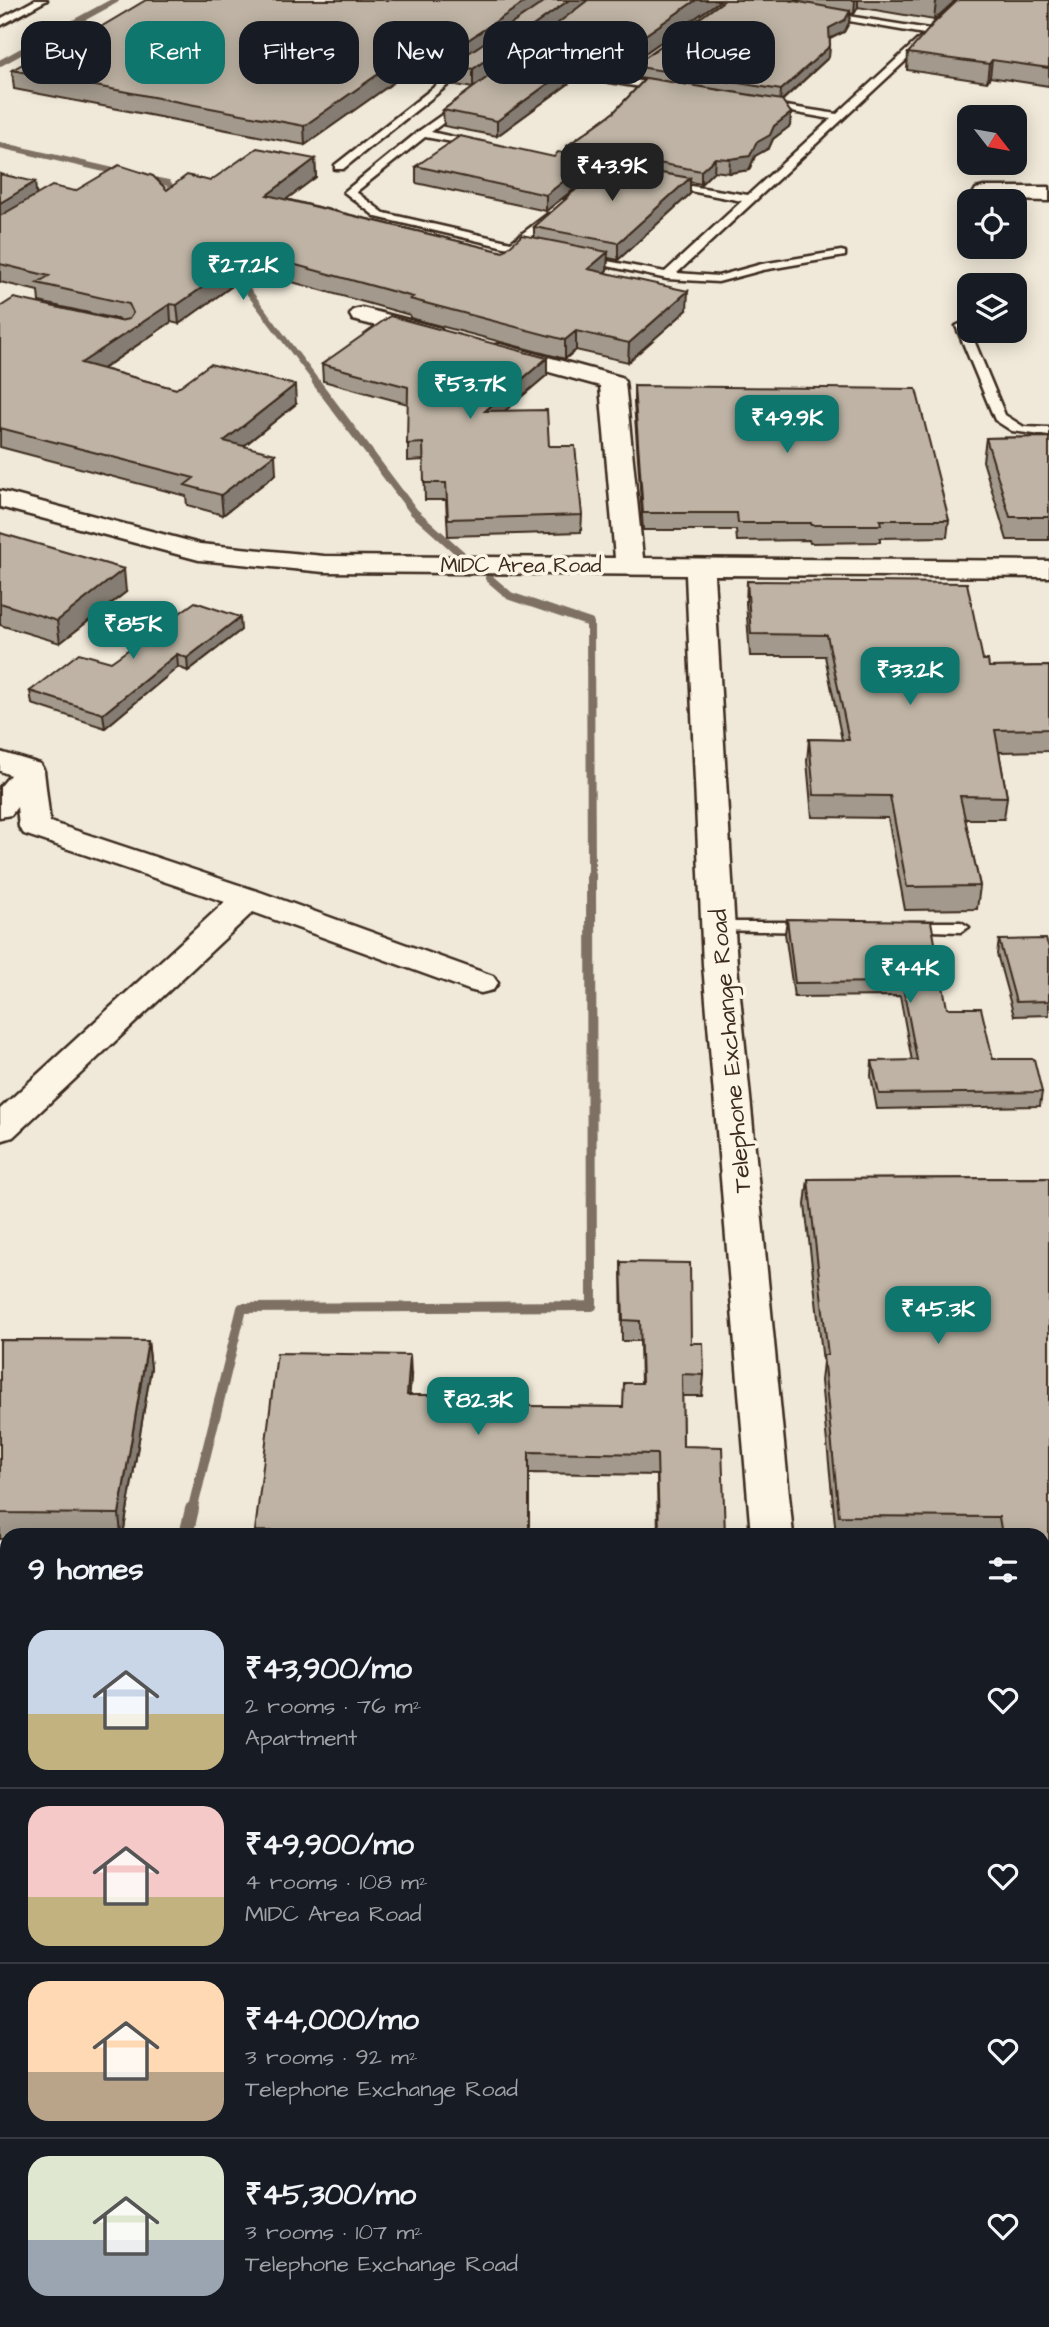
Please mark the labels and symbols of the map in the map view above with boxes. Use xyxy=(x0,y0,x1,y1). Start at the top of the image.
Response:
north arrow xyxy=(957,105,1027,175)
pin: ₹43.9K xyxy=(555,144,669,203)
pin: ₹27.2K xyxy=(186,243,300,302)
pin: ₹53.7K xyxy=(413,362,527,421)
pin: ₹49.9K xyxy=(730,396,844,455)
street label: MIDC Area Road xyxy=(440,551,602,580)
pin: ₹85K xyxy=(92,602,174,661)
pin: ₹33.2K xyxy=(853,648,967,707)
street label: Telephone Exchange Road xyxy=(702,907,761,1194)
pin: ₹44K xyxy=(869,946,951,1005)
pin: ₹45.3K xyxy=(881,1286,995,1346)
pin: ₹82.3K xyxy=(421,1378,535,1437)

